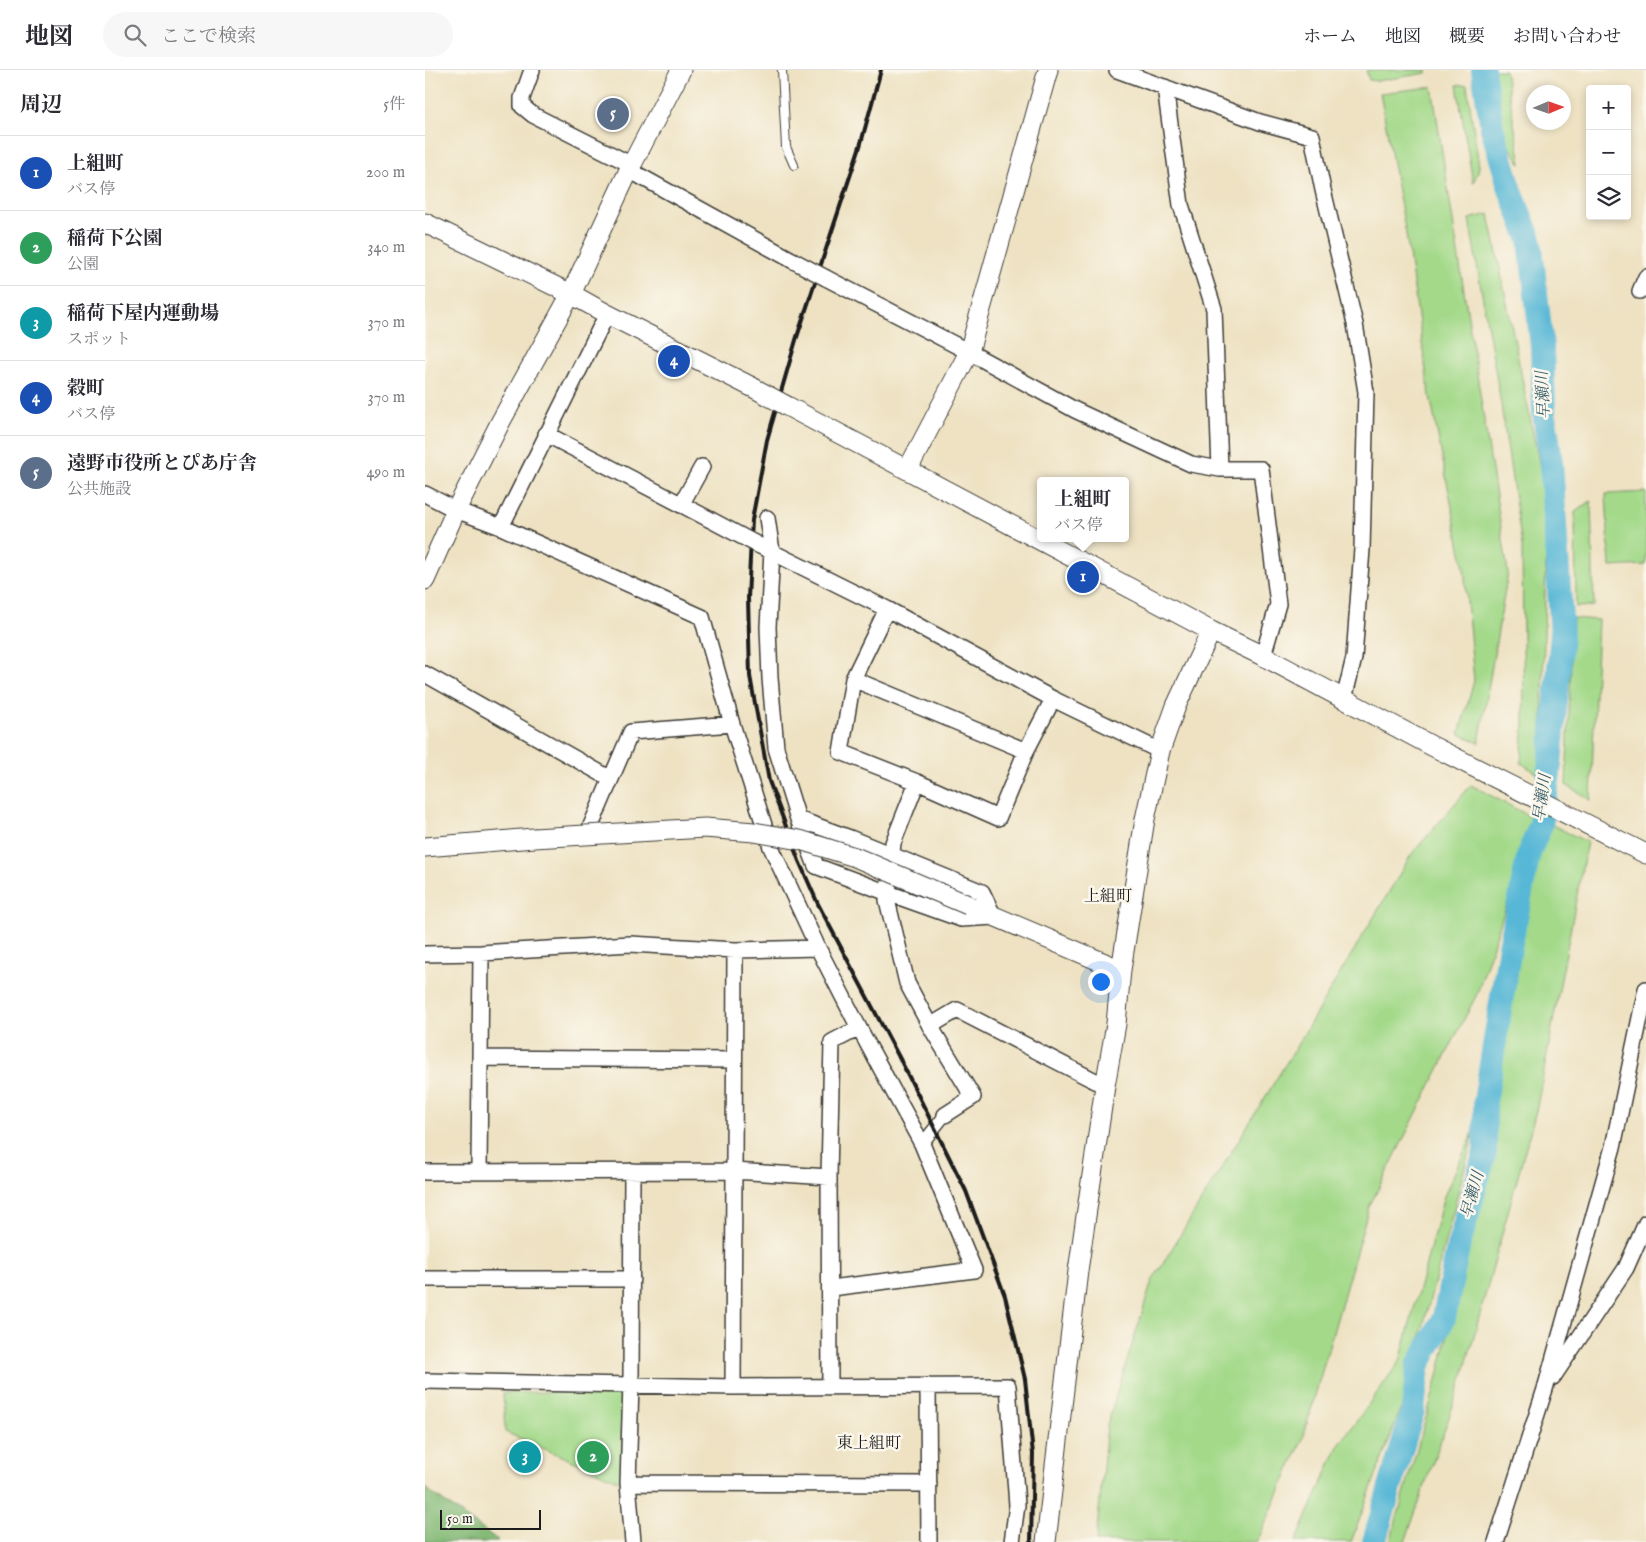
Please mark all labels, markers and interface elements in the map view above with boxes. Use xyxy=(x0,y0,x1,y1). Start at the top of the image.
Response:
search box xyxy=(103,12,453,57)
icon: search xyxy=(121,21,149,49)
text: 地図 xyxy=(25,22,73,53)
text: ここで検索 xyxy=(161,25,256,49)
text: ホーム xyxy=(1303,26,1357,49)
text: 地図 xyxy=(1385,26,1421,49)
text: 概要 xyxy=(1449,26,1485,49)
text: お問い合わせ xyxy=(1513,26,1621,49)
north arrow xyxy=(1526,85,1571,130)
map controls xyxy=(1586,85,1631,220)
button: + xyxy=(1586,85,1631,130)
text: 周辺 xyxy=(20,92,62,119)
text: 5件 xyxy=(383,95,405,115)
pin: 5 xyxy=(597,95,629,133)
button: − xyxy=(1586,130,1631,175)
text: 上組町 xyxy=(67,152,124,176)
text: 1 xyxy=(33,163,39,183)
text: 200 m xyxy=(366,163,405,183)
button: layers xyxy=(1586,175,1631,220)
text: バス停 xyxy=(67,180,115,200)
text: 稲荷下公園 xyxy=(67,227,162,251)
text: 2 xyxy=(32,238,40,258)
text: 340 m xyxy=(367,238,405,258)
text: 公園 xyxy=(67,255,99,275)
text: 稲荷下屋内運動場 xyxy=(67,302,219,326)
text: 3 xyxy=(33,313,39,333)
text: 370 m xyxy=(368,313,405,333)
text: スポット xyxy=(67,330,131,350)
pin: 4 xyxy=(658,342,690,380)
water label: 早瀬川 xyxy=(1533,369,1555,419)
text: 穀町 xyxy=(67,377,105,401)
text: 4 xyxy=(32,388,40,408)
text: 370 m xyxy=(368,388,405,408)
text: バス停 xyxy=(67,405,115,425)
text: 遠野市役所とぴあ庁舎 xyxy=(67,452,257,476)
text: 5 xyxy=(33,463,39,483)
text: 490 m xyxy=(366,463,405,483)
popup xyxy=(1037,477,1129,542)
text: 公共施設 xyxy=(67,480,131,500)
text: 上組町 xyxy=(1054,488,1112,512)
text: バス停 xyxy=(1054,516,1103,536)
pin: 1 xyxy=(1067,558,1099,596)
water label: 早瀬川 xyxy=(1530,771,1557,823)
district label: 上組町 xyxy=(1084,887,1132,907)
your location xyxy=(1088,969,1114,995)
water label: 早瀬川 xyxy=(1457,1167,1490,1221)
district label: 東上組町 xyxy=(837,1434,901,1454)
pin: 3 xyxy=(509,1438,541,1476)
pin: 2 xyxy=(577,1438,609,1476)
scale bar xyxy=(440,1507,541,1530)
text: 50 m xyxy=(447,1510,473,1528)

